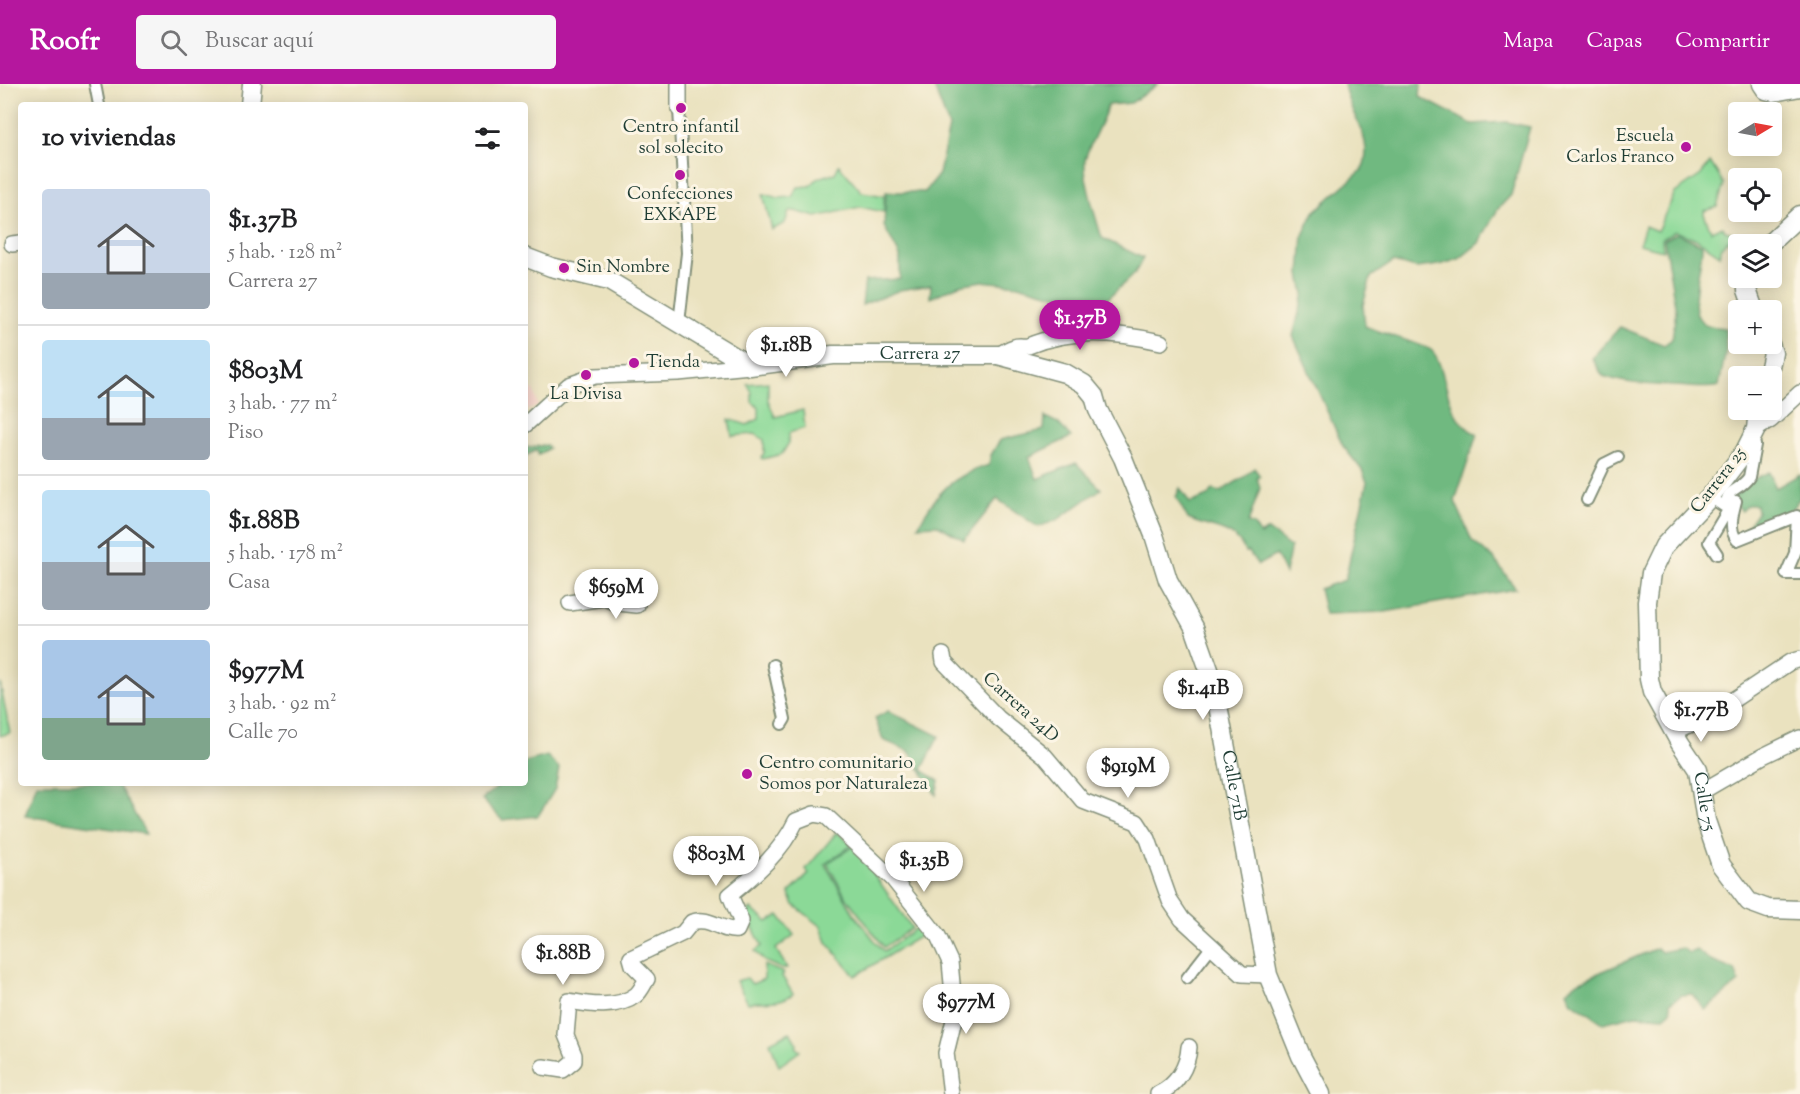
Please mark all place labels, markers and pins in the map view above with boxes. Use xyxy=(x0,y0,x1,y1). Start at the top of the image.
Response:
marker: Centro infantil sol solecito xyxy=(674,101,688,115)
place label: Centro infantil sol solecito xyxy=(623,115,739,162)
place label: Escuela Carlos Franco xyxy=(1566,124,1674,171)
marker: Escuela Carlos Franco xyxy=(1679,140,1693,154)
marker: Confecciones EXKAPE xyxy=(673,168,687,182)
place label: Confecciones EXKAPE xyxy=(627,182,733,229)
place label: Sin Nombre xyxy=(576,255,670,281)
marker: Sin Nombre xyxy=(557,261,571,275)
pin: $1.37B xyxy=(1031,300,1129,351)
pin: $1.18B xyxy=(737,327,835,378)
place label: Tienda xyxy=(646,350,700,376)
marker: Tienda xyxy=(627,356,641,370)
marker: La Divisa xyxy=(579,368,593,382)
place label: La Divisa xyxy=(550,382,622,408)
pin: $659M xyxy=(574,569,658,620)
pin: $1.41B xyxy=(1154,670,1252,721)
pin: $1.77B xyxy=(1652,692,1750,743)
pin: $919M xyxy=(1086,748,1170,799)
place label: Centro comunitario Somos por Naturaleza xyxy=(759,751,928,798)
marker: Centro comunitario Somos por Naturaleza xyxy=(740,767,754,781)
pin: $803M xyxy=(674,836,758,887)
pin: $1.35B xyxy=(875,842,973,893)
pin: $1.88B xyxy=(514,935,612,986)
pin: $977M xyxy=(924,984,1008,1035)

